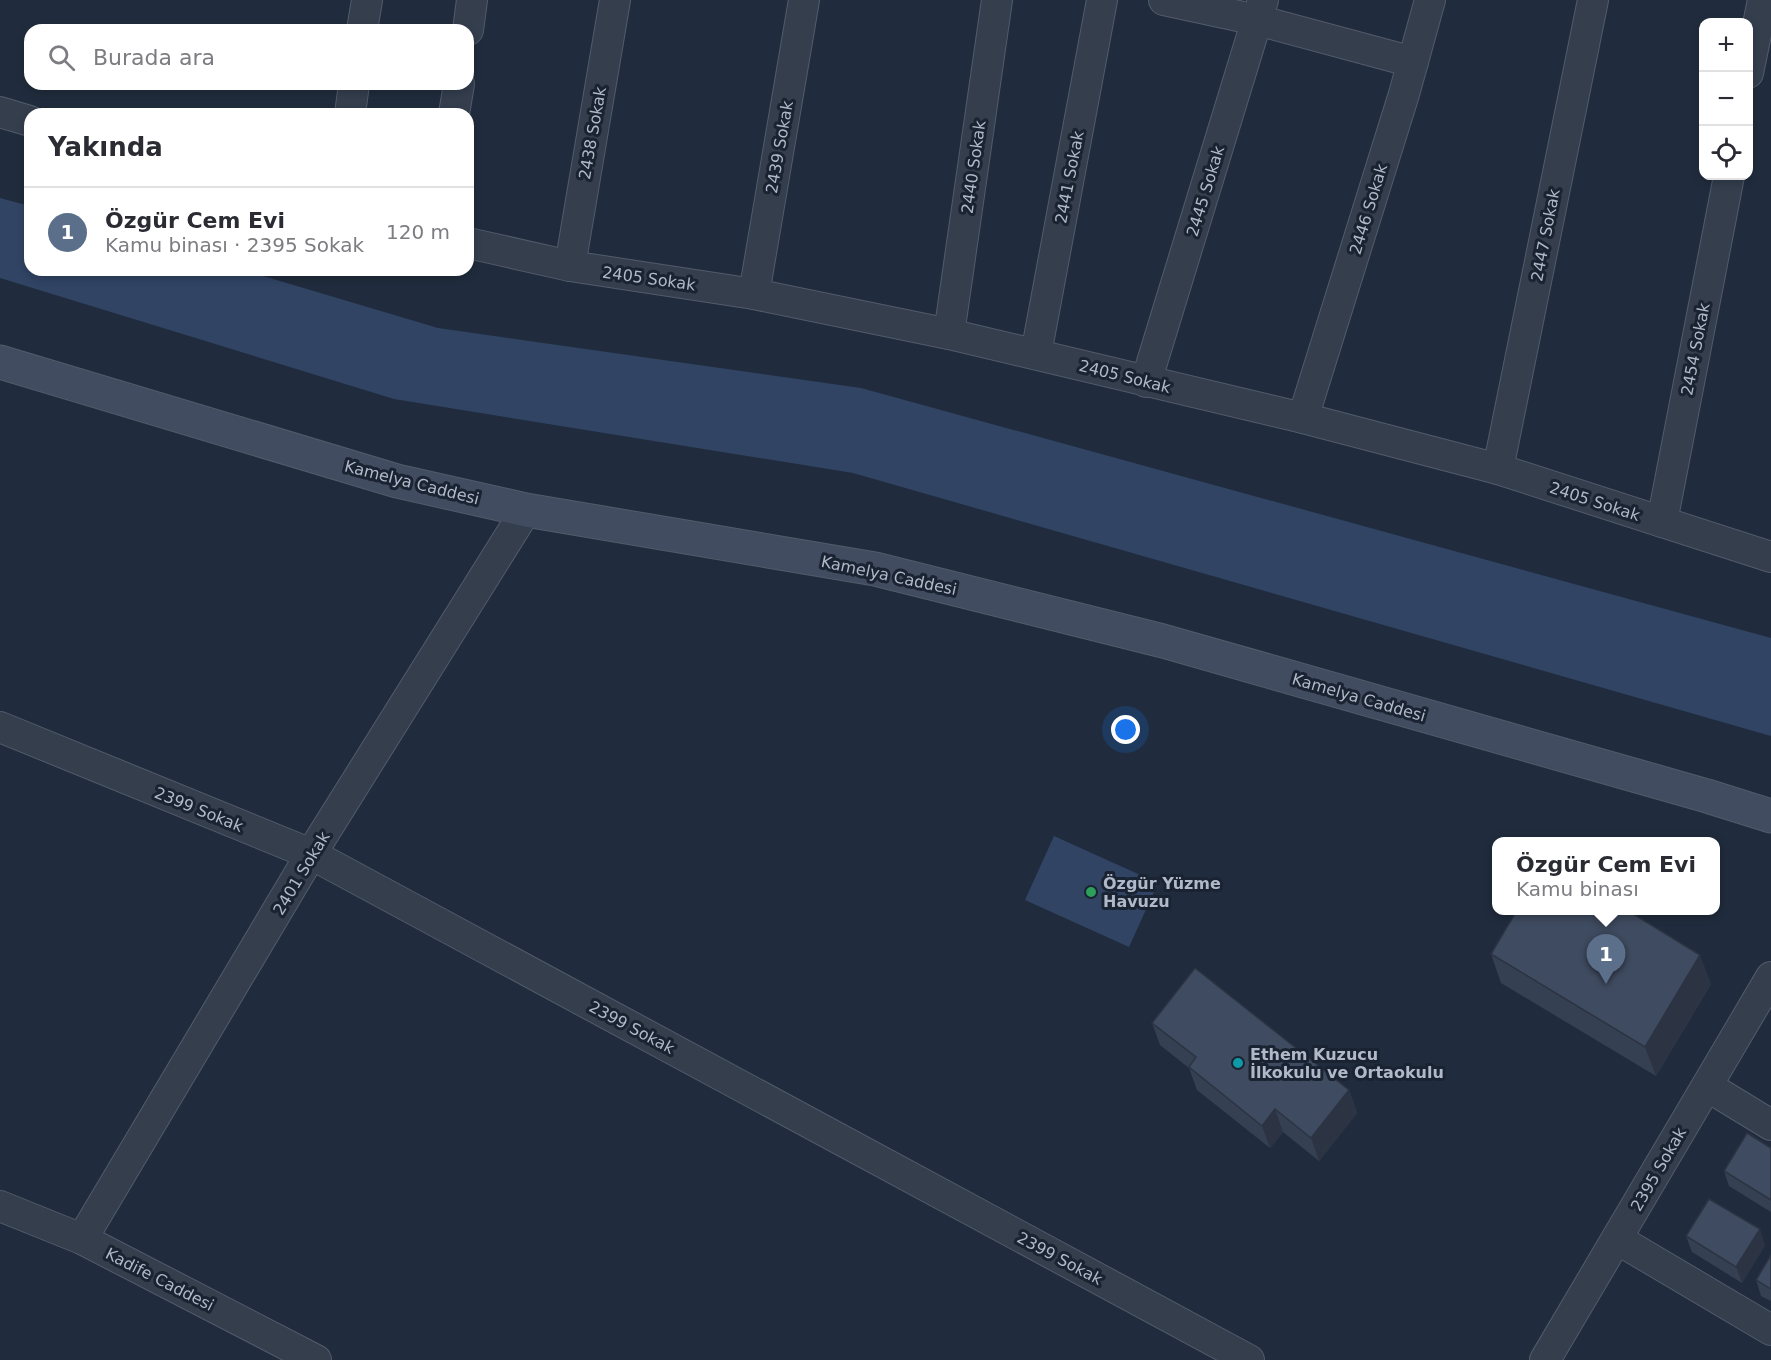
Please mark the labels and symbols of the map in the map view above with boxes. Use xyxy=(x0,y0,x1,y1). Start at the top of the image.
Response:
street label: 2438 Sokak xyxy=(575,85,610,181)
street label: 2439 Sokak xyxy=(762,99,797,195)
street label: 2440 Sokak xyxy=(958,119,990,215)
street label: 2441 Sokak xyxy=(1051,129,1088,225)
street label: 2445 Sokak xyxy=(1183,143,1228,239)
street label: 2446 Sokak xyxy=(1346,161,1391,257)
street label: 2447 Sokak xyxy=(1527,187,1564,283)
street label: 2405 Sokak xyxy=(601,263,697,295)
street label: 2454 Sokak xyxy=(1677,301,1714,397)
street label: 2405 Sokak xyxy=(1077,356,1173,397)
street label: Kamelya Caddesi xyxy=(343,457,481,508)
street label: 2405 Sokak xyxy=(1547,478,1643,525)
street label: Kamelya Caddesi xyxy=(819,552,958,599)
street label: Kamelya Caddesi xyxy=(1290,669,1428,726)
your location xyxy=(1111,715,1140,744)
street label: 2399 Sokak xyxy=(152,783,247,836)
street label: 2401 Sokak xyxy=(269,828,334,918)
place label: Özgür Yüzme Havuzu xyxy=(1103,874,1221,911)
marker: Özgür Yüzme Havuzu xyxy=(1084,885,1098,899)
pin: 1 xyxy=(1586,934,1626,984)
street label: 2399 Sokak xyxy=(586,997,678,1058)
place label: Ethem Kuzucu İlkokulu ve Ortaokulu xyxy=(1250,1045,1444,1082)
marker: Ethem Kuzucu İlkokulu ve Ortaokulu xyxy=(1231,1056,1245,1070)
street label: 2395 Sokak xyxy=(1627,1123,1690,1215)
street label: 2399 Sokak xyxy=(1014,1228,1106,1289)
street label: Kadife Caddesi xyxy=(102,1244,217,1315)

